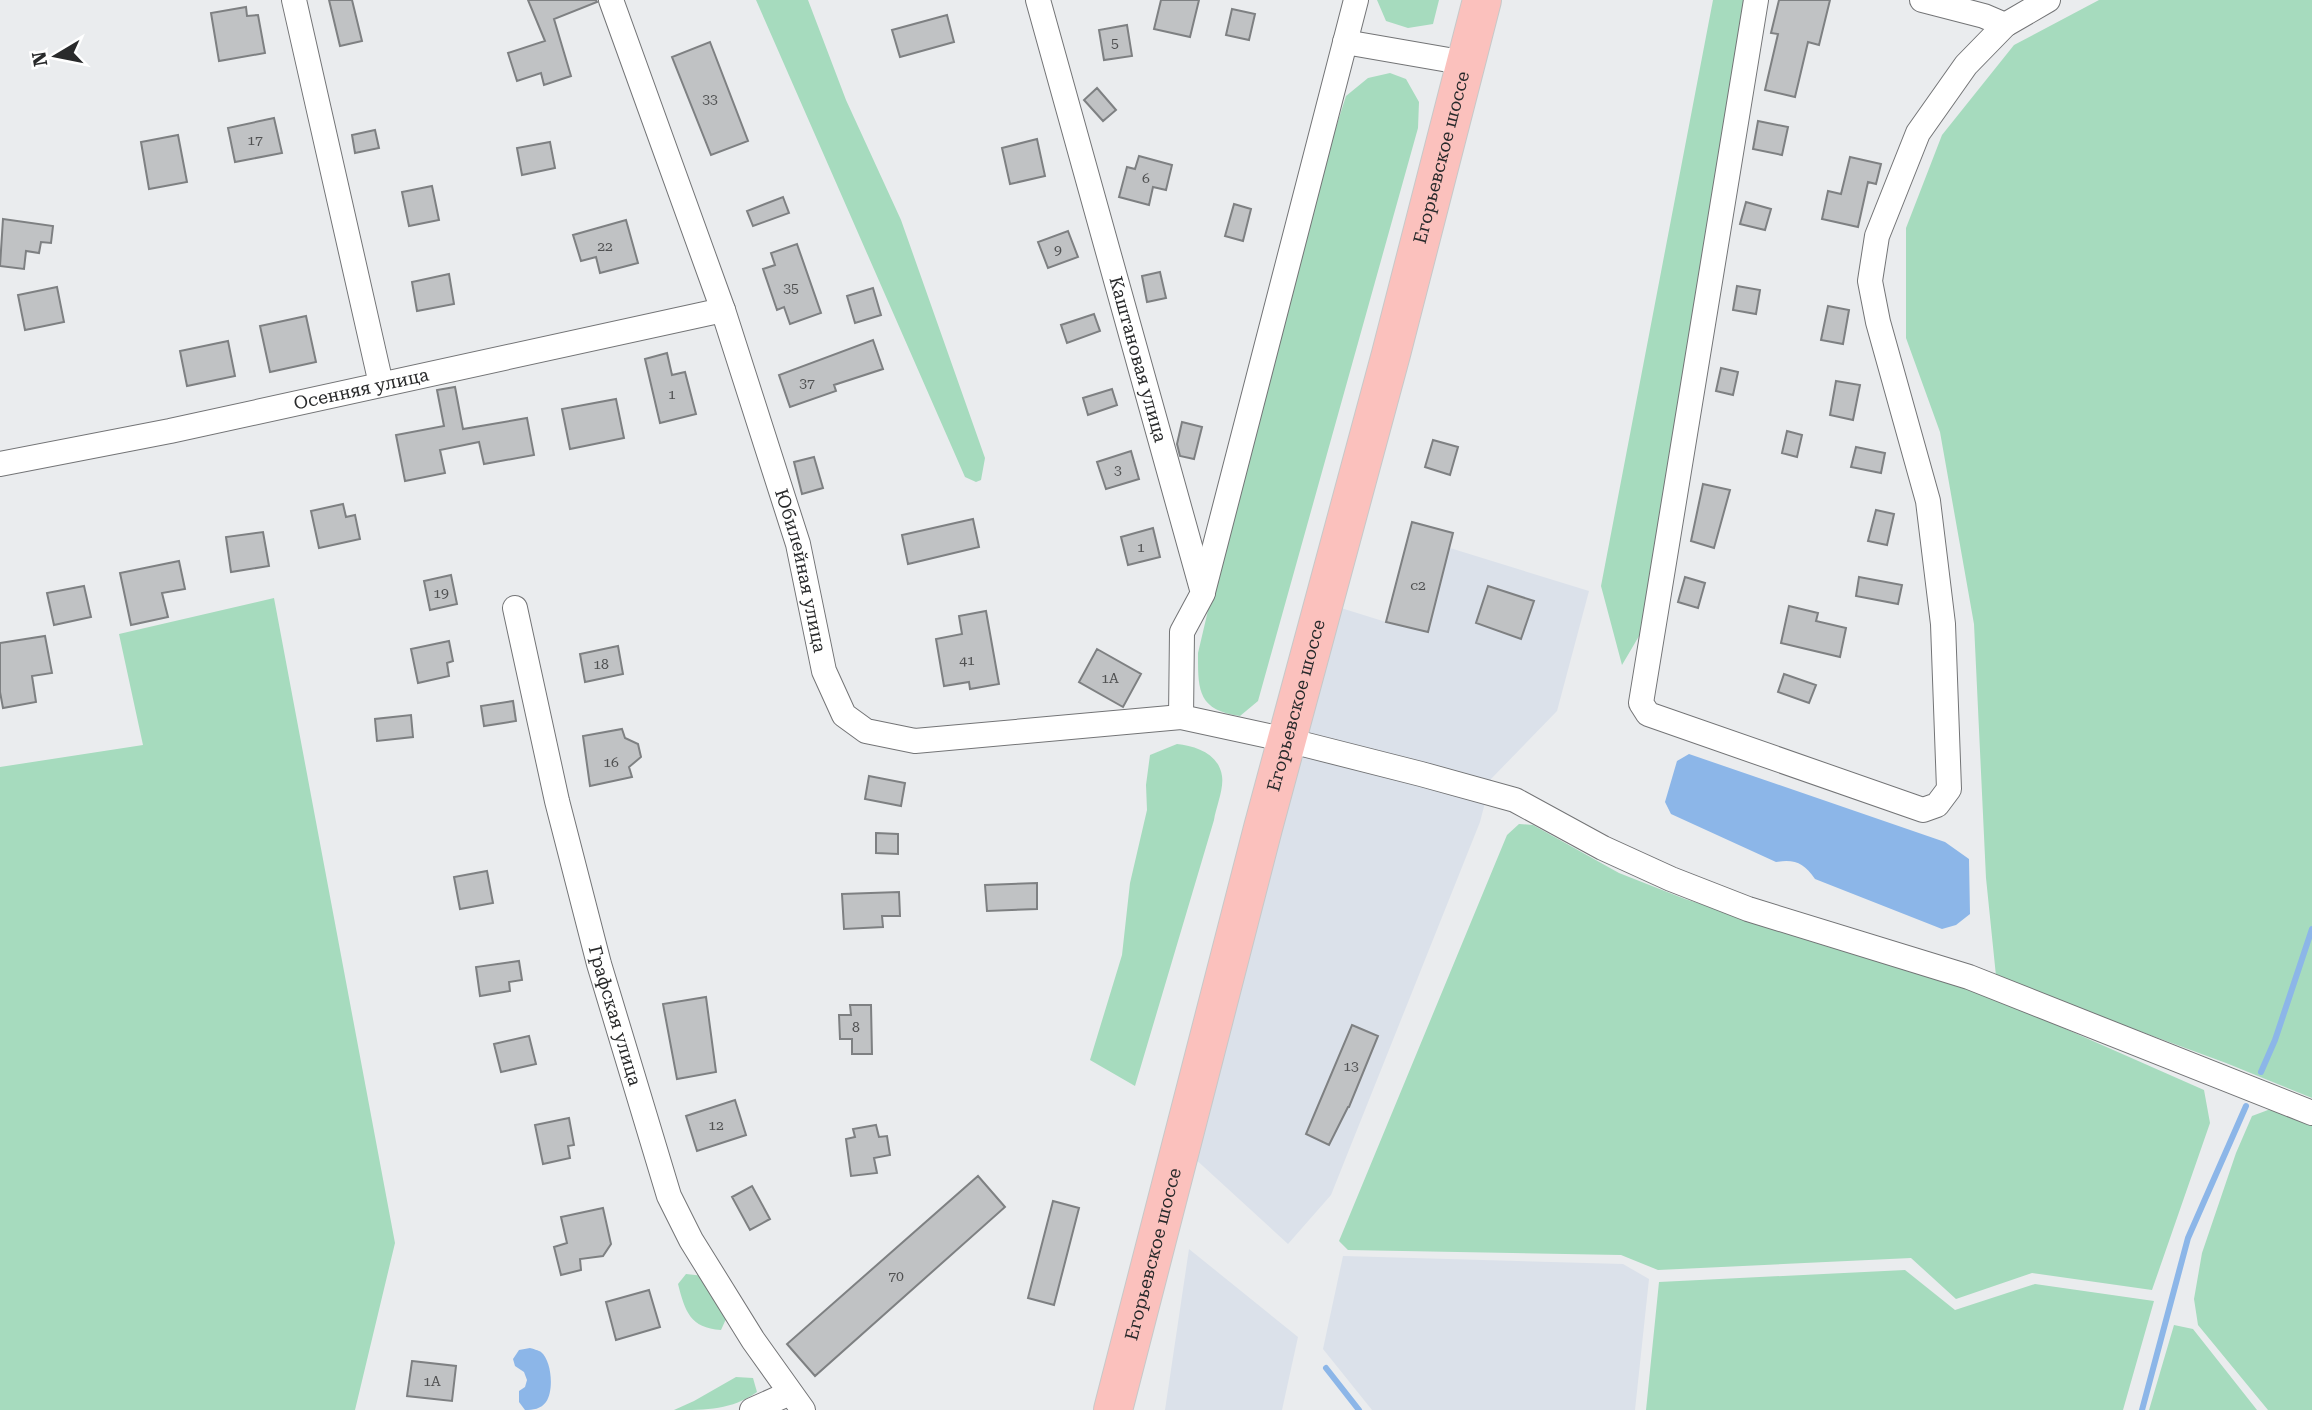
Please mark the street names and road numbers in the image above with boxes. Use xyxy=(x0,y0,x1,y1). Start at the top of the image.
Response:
street label: Егорьевское шоссе xyxy=(1409,69,1473,246)
street label: Каштановая улица xyxy=(1105,274,1172,445)
street label: Осенняя улица xyxy=(292,364,431,414)
street label: Юбилейная улица xyxy=(771,486,831,655)
street label: Егорьевское шоссе xyxy=(1262,617,1329,794)
street label: Графская улица xyxy=(585,943,646,1089)
street label: Егорьевское шоссе xyxy=(1120,1165,1185,1342)

